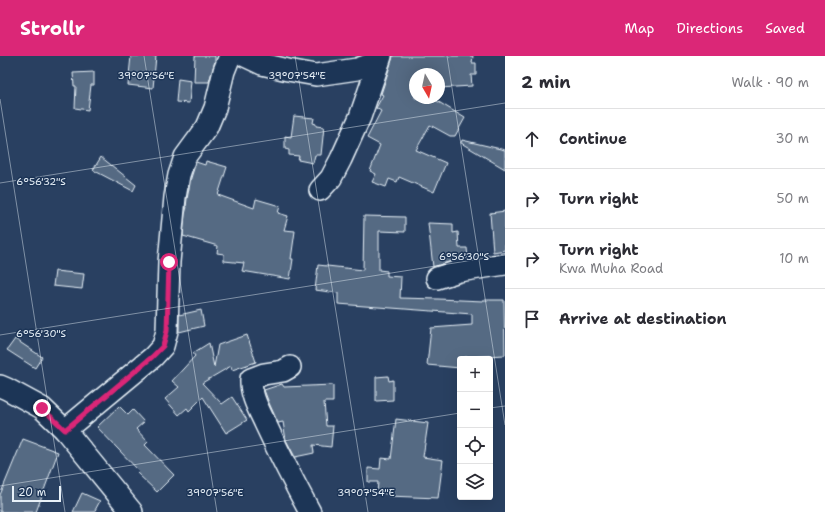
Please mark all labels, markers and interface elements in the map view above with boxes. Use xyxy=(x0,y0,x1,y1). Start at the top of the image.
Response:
text: Strollr xyxy=(20,16,85,41)
text: Map xyxy=(625,19,655,37)
text: Directions xyxy=(677,19,743,37)
text: Saved xyxy=(765,19,805,37)
north arrow xyxy=(409,68,445,104)
text: 39°07'56"E xyxy=(117,69,175,82)
text: 39°07'54"E xyxy=(268,69,326,82)
text: 2 min xyxy=(521,71,571,93)
text: Walk · 90 m xyxy=(731,74,809,91)
icon: ahead xyxy=(521,128,543,150)
text: Continue xyxy=(559,129,627,149)
text: 30 m xyxy=(775,130,809,147)
text: 6°56'32"S xyxy=(16,175,66,188)
icon: right xyxy=(521,188,543,210)
text: Turn right xyxy=(559,189,639,209)
text: 50 m xyxy=(776,190,809,207)
text: Turn right xyxy=(559,240,639,260)
icon: right xyxy=(521,248,543,270)
text: 6°56'30"S xyxy=(439,250,490,263)
text: 10 m xyxy=(779,250,809,267)
route start xyxy=(160,253,178,271)
text: Kwa Muha Road xyxy=(559,260,663,277)
icon: arrive xyxy=(521,308,543,330)
text: Arrive at destination xyxy=(559,309,727,329)
text: 6°56'30"S xyxy=(16,327,67,340)
map controls xyxy=(457,356,493,500)
button: + xyxy=(457,356,493,392)
button: − xyxy=(457,392,493,428)
route end xyxy=(33,399,51,417)
button: locate xyxy=(457,428,493,464)
button: layers xyxy=(457,464,493,500)
scale bar xyxy=(12,484,61,503)
text: 20 m xyxy=(18,485,46,500)
text: 39°07'56"E xyxy=(186,486,244,499)
text: 39°07'54"E xyxy=(337,486,395,499)

